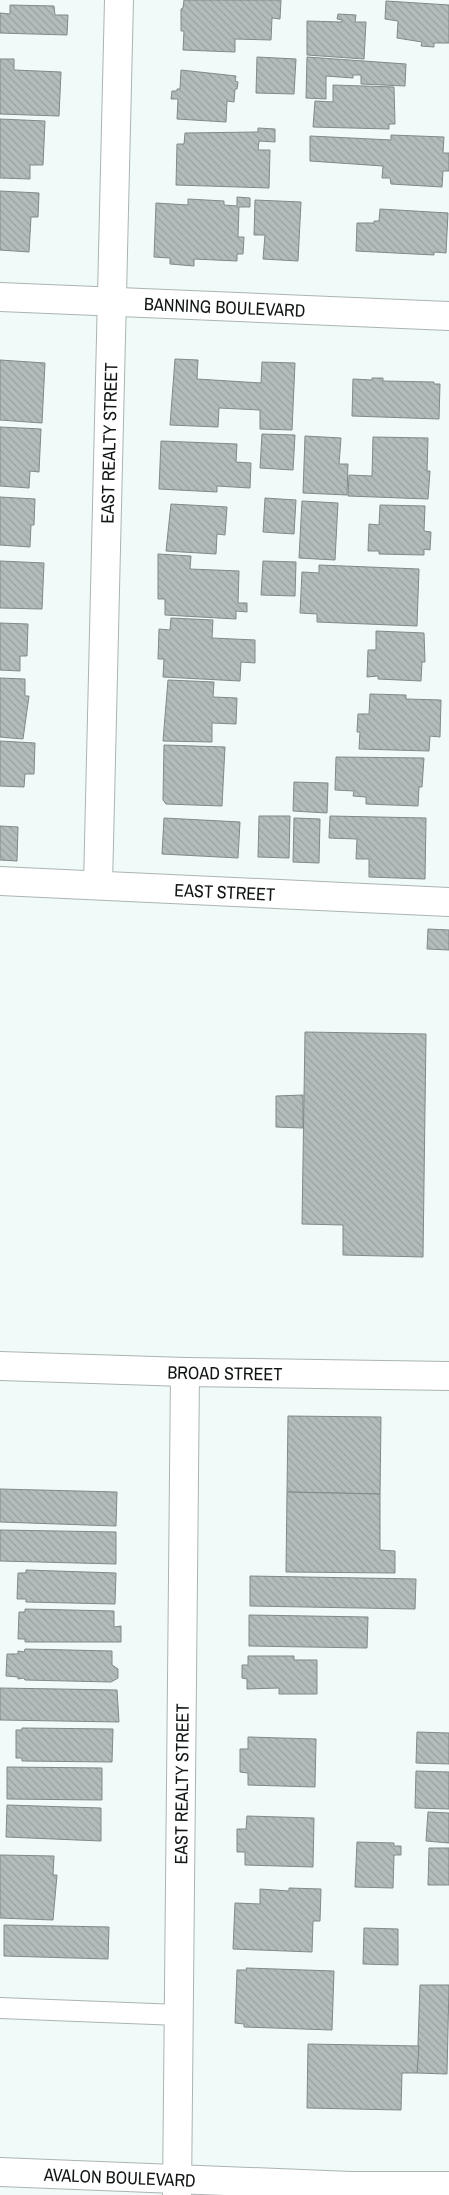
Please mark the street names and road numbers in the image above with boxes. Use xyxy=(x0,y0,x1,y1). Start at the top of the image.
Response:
street label: BANNING BOULEVARD xyxy=(144,291,306,322)
street label: EAST REALTY STREET xyxy=(94,362,123,524)
street label: EAST STREET xyxy=(174,877,276,906)
street label: BROAD STREET xyxy=(167,1359,283,1386)
street label: EAST REALTY STREET xyxy=(168,1703,194,1865)
street label: AVALON BOULEVARD xyxy=(43,2161,196,2192)

